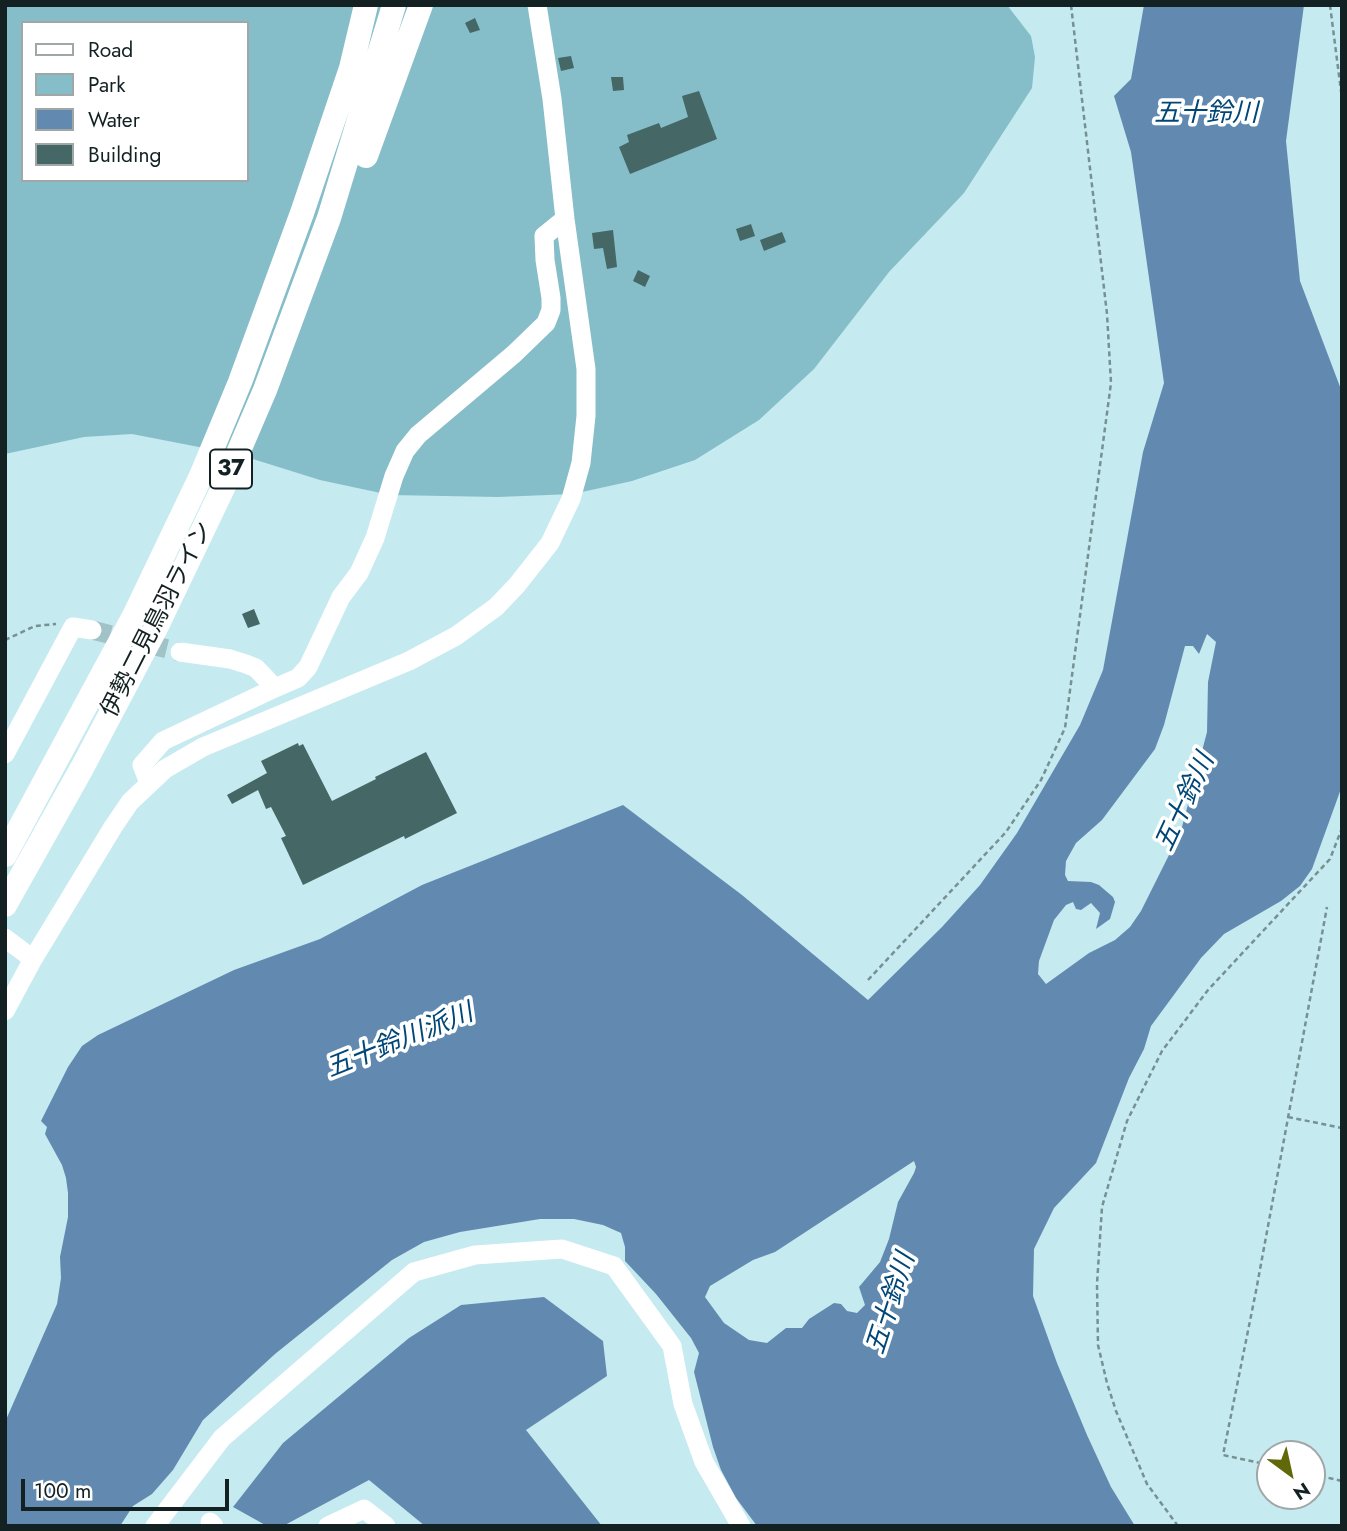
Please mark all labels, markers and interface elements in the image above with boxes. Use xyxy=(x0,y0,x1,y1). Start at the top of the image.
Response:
legend xyxy=(21,21,248,182)
text: Road xyxy=(88,35,133,65)
text: Park xyxy=(88,70,125,100)
water label: 五十鈴川 xyxy=(1154,99,1258,131)
text: Water xyxy=(88,105,140,135)
text: Building xyxy=(88,140,161,170)
road number: 37 xyxy=(210,449,252,489)
street label: 伊勢二見鳥羽ライン xyxy=(96,517,220,723)
water label: 五十鈴川 xyxy=(1150,749,1222,857)
water label: 五十鈴川派川 xyxy=(322,998,478,1086)
water label: 五十鈴川 xyxy=(861,1250,923,1358)
north arrow xyxy=(1256,1440,1326,1510)
scale bar xyxy=(24,1464,233,1508)
text: 100 m xyxy=(34,1476,91,1506)
text: N xyxy=(1288,1476,1315,1507)

